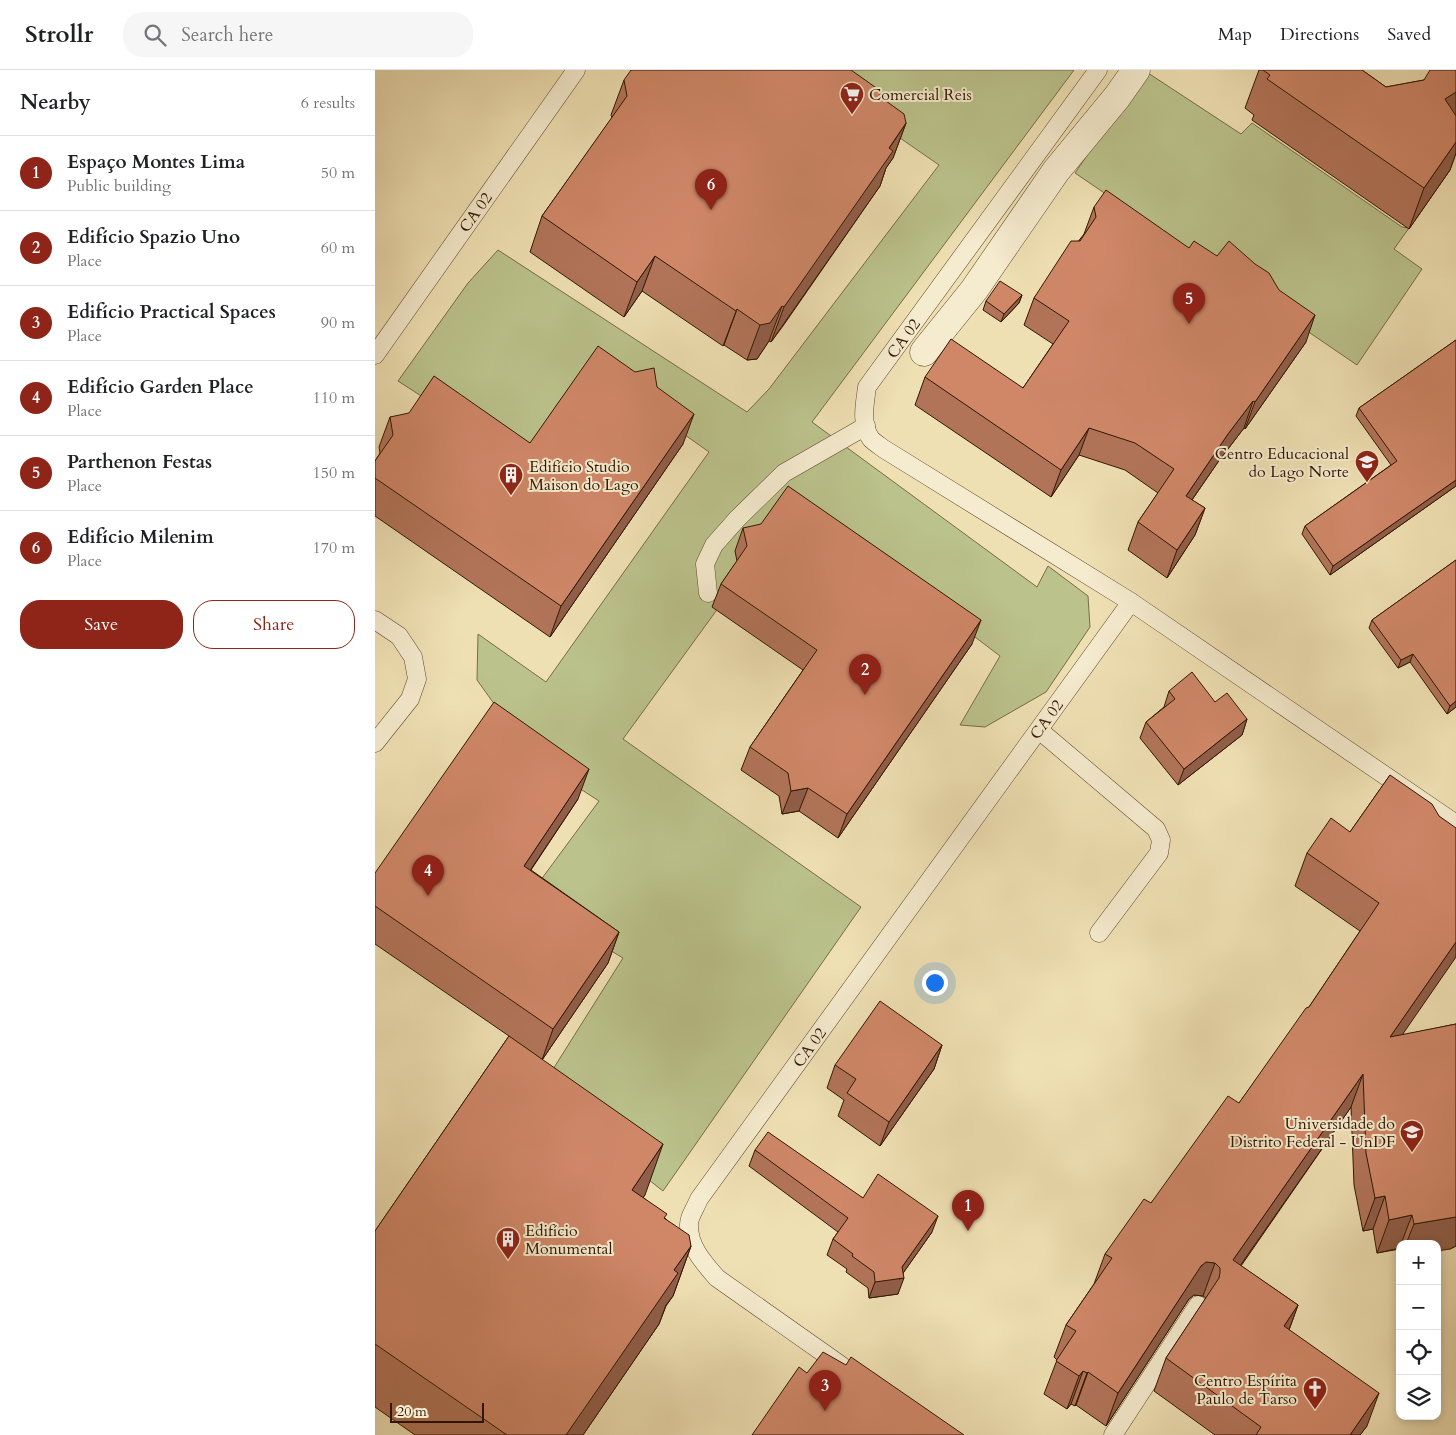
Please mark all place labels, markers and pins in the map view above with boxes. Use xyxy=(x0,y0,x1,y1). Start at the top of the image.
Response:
supermarket icon: Comercial Reis xyxy=(839,81,865,115)
place label: Comercial Reis xyxy=(869,84,972,106)
pin: 6 xyxy=(695,169,727,210)
pin: 5 xyxy=(1173,283,1205,324)
place label: Centro Educacional do Lago Norte xyxy=(1215,443,1349,483)
school or university icon: Centro Educacional do Lago Norte xyxy=(1354,449,1380,483)
place label: Edifício Studio Maison do Lago xyxy=(529,456,639,496)
building icon: Edifício Studio Maison do Lago xyxy=(498,462,524,496)
pin: 2 xyxy=(849,654,881,695)
pin: 4 xyxy=(412,855,444,896)
place label: Universidade do Distrito Federal - UnDF xyxy=(1230,1113,1395,1153)
school or university icon: Universidade do Distrito Federal - UnDF xyxy=(1399,1119,1425,1153)
pin: 1 xyxy=(952,1190,984,1231)
place label: Edifício Monumental xyxy=(525,1220,613,1260)
building icon: Edifício Monumental xyxy=(495,1226,521,1260)
pin: 3 xyxy=(809,1370,841,1411)
place label: Centro Espírita Paulo de Tarso xyxy=(1194,1370,1297,1410)
church icon: Centro Espírita Paulo de Tarso xyxy=(1302,1376,1328,1410)

